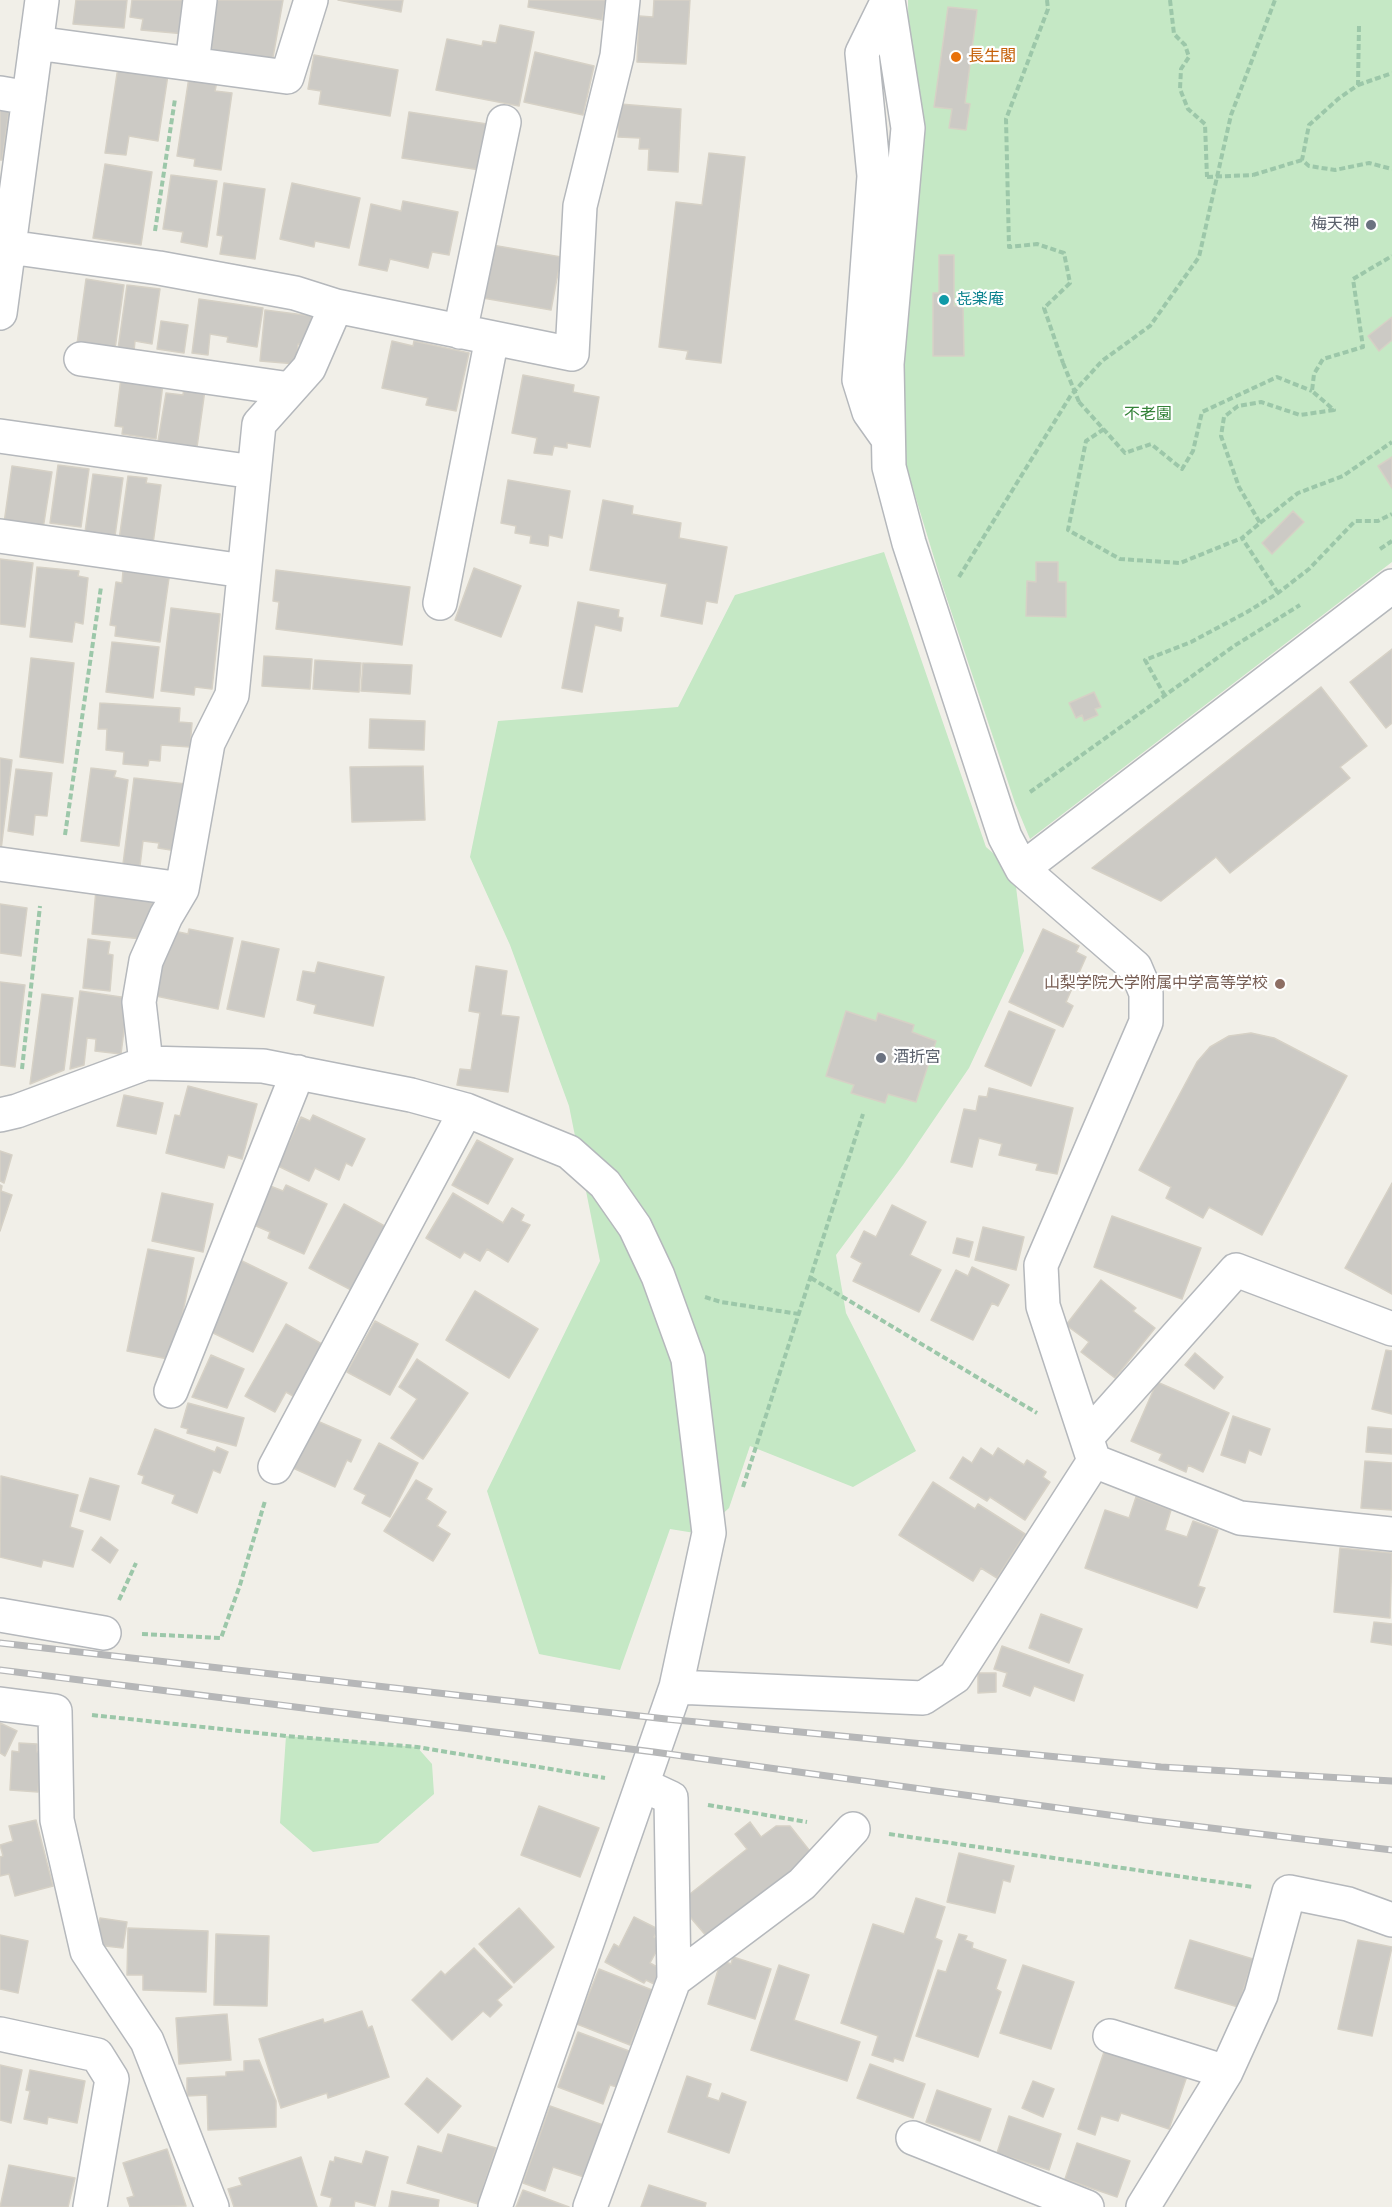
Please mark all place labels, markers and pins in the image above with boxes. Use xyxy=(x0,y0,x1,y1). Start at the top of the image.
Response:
place label: 長生閣 xyxy=(968,47,1016,67)
marker: 長生閣 xyxy=(949,50,963,64)
place label: 梅天神 xyxy=(1311,215,1359,235)
marker: 梅天神 xyxy=(1364,218,1378,232)
place label: 㐂楽庵 xyxy=(956,290,1004,310)
marker: 㐂楽庵 xyxy=(937,293,951,307)
place label: 山梨学院大学附属中学高等学校 xyxy=(1044,974,1268,994)
marker: 山梨学院大学附属中学高等学校 xyxy=(1273,977,1287,991)
place label: 酒折宮 xyxy=(893,1048,941,1068)
marker: 酒折宮 xyxy=(874,1051,888,1065)

